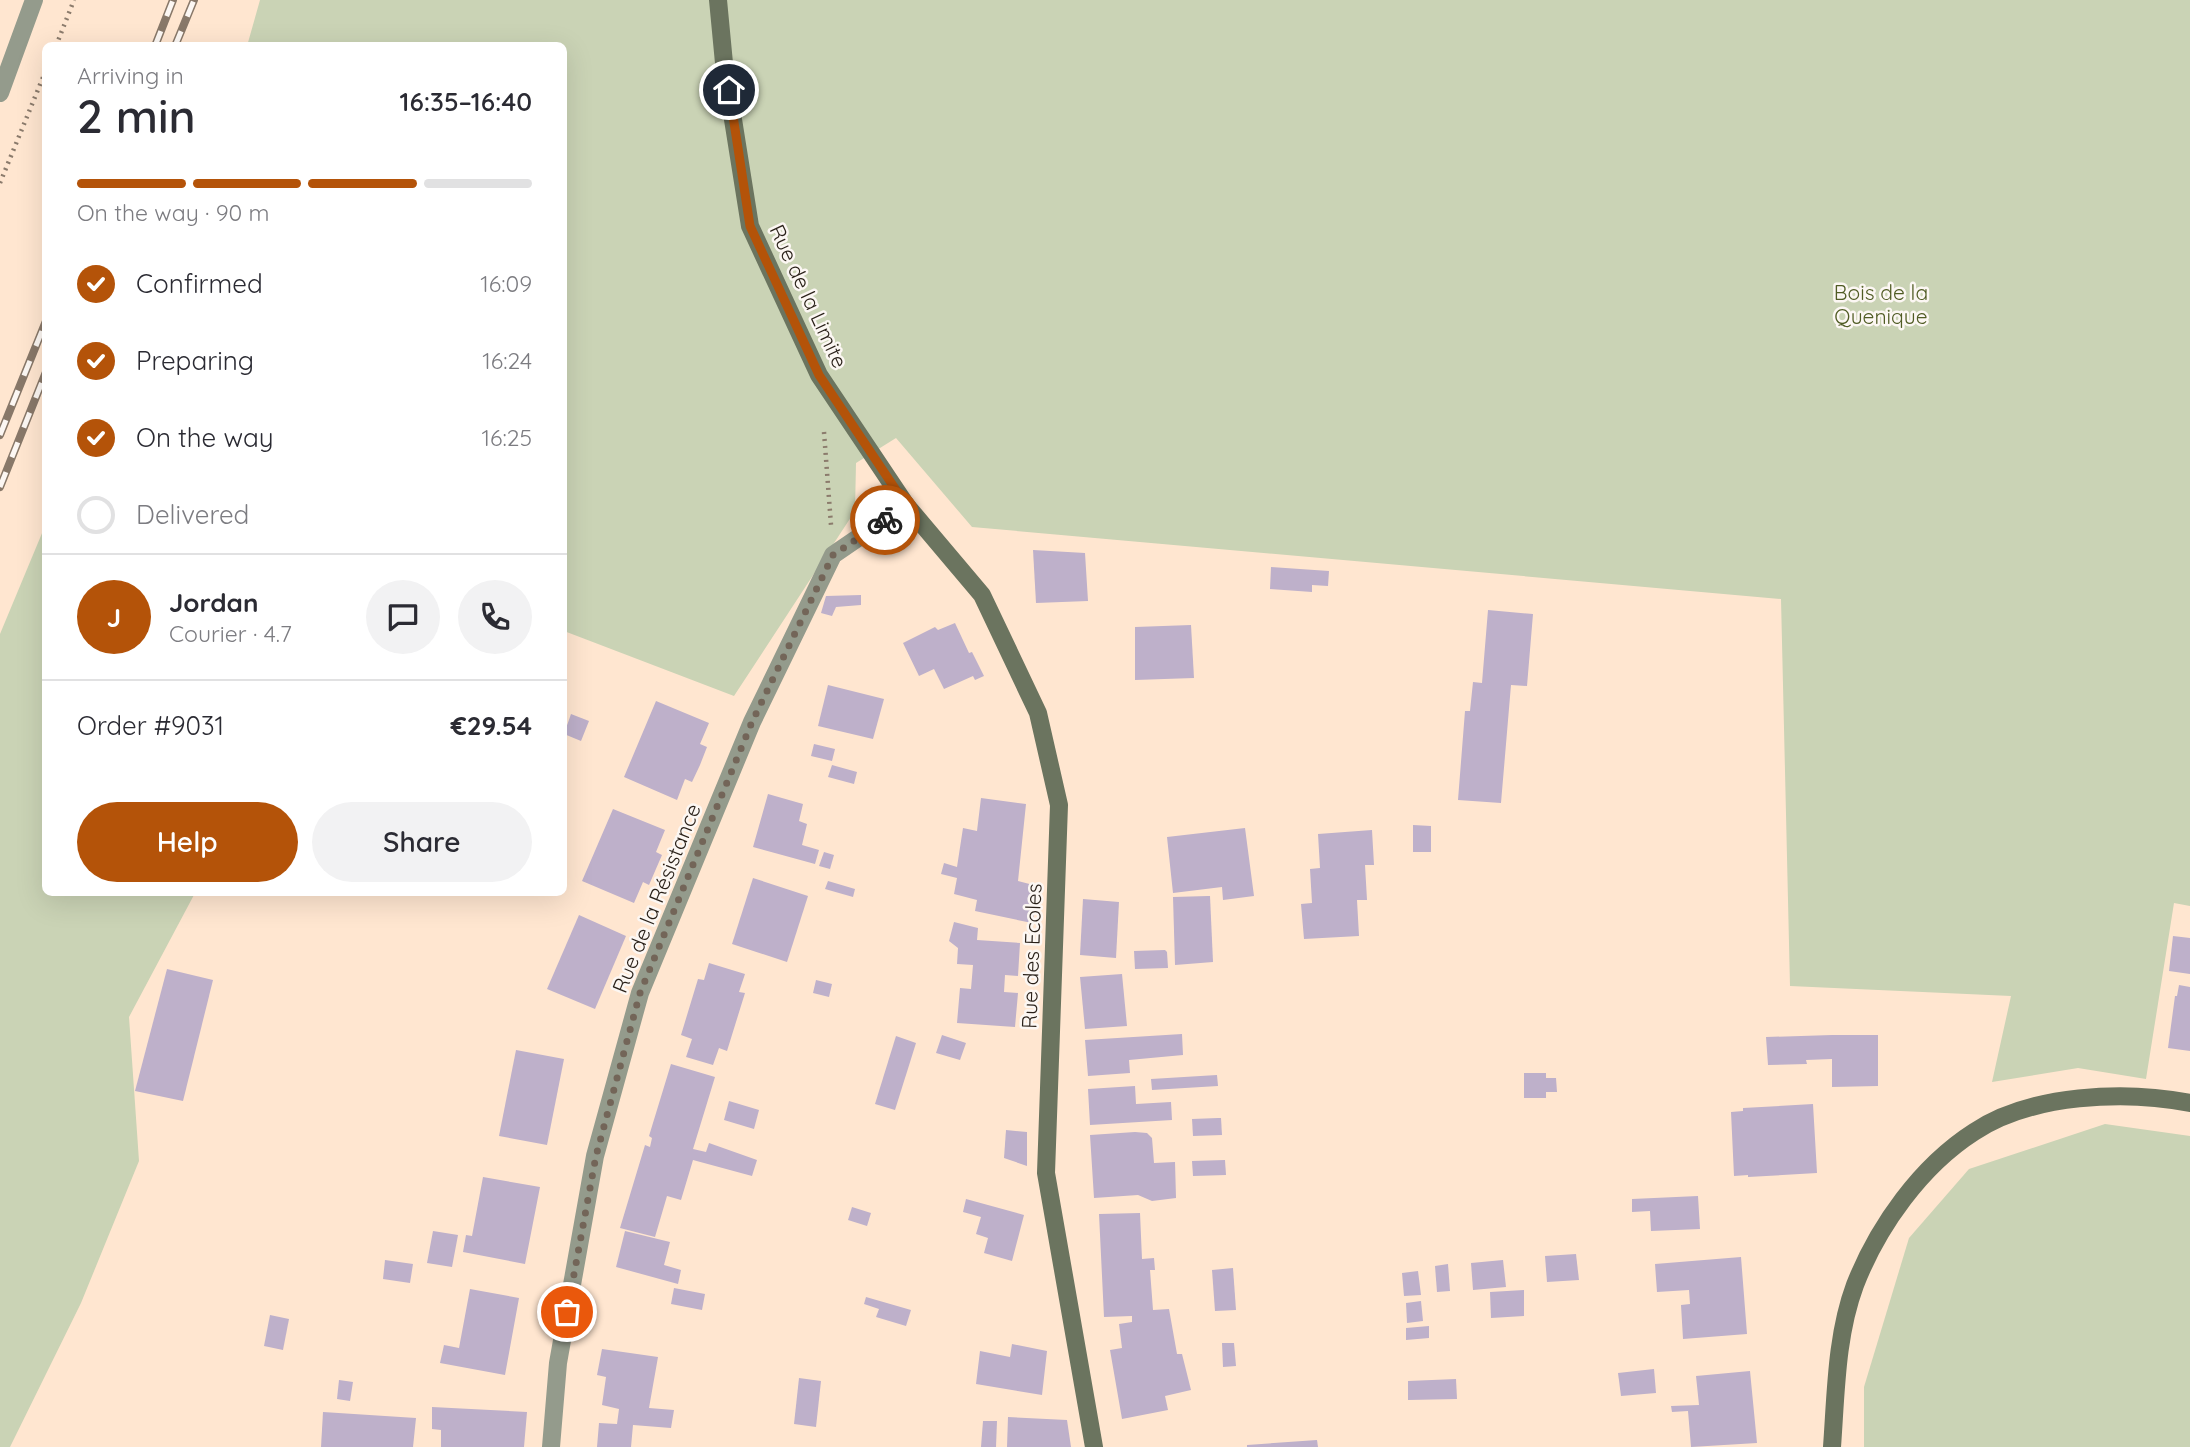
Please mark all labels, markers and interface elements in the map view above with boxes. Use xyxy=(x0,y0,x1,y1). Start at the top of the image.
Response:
pin xyxy=(699,60,759,120)
text: Arriving in xyxy=(77,61,184,90)
icon: home xyxy=(710,71,748,109)
text: 16:35–16:40 xyxy=(399,85,532,118)
text: 2 min xyxy=(77,87,196,145)
text: On the way · 90 m xyxy=(77,198,270,227)
street label: Rue de la Limite xyxy=(764,220,854,372)
icon: check xyxy=(77,265,115,303)
text: Confirmed xyxy=(136,267,263,300)
text: 16:09 xyxy=(480,269,532,298)
park label: Bois de la Quenique xyxy=(1834,279,1928,329)
icon: check xyxy=(77,342,115,380)
text: Preparing xyxy=(136,344,254,377)
text: 16:24 xyxy=(482,346,532,375)
icon: check xyxy=(77,419,115,457)
text: On the way xyxy=(136,421,274,454)
text: 16:25 xyxy=(482,423,532,452)
courier xyxy=(850,485,920,555)
text: Delivered xyxy=(136,498,249,531)
icon: bike xyxy=(866,501,904,539)
button: chat xyxy=(366,580,440,654)
button: phone xyxy=(458,580,532,654)
text: Jordan xyxy=(169,586,258,619)
text: J xyxy=(107,601,121,634)
text: Courier · 4.7 xyxy=(169,619,292,648)
text: Order #9031 xyxy=(77,709,224,742)
text: €29.54 xyxy=(450,709,532,742)
street label: Rue de la Résistance xyxy=(606,800,706,996)
button: Help xyxy=(77,802,298,882)
button: Share xyxy=(312,802,532,882)
street label: Rue des Ecoles xyxy=(1015,883,1047,1029)
pin xyxy=(537,1282,597,1342)
icon: bag xyxy=(548,1293,586,1331)

